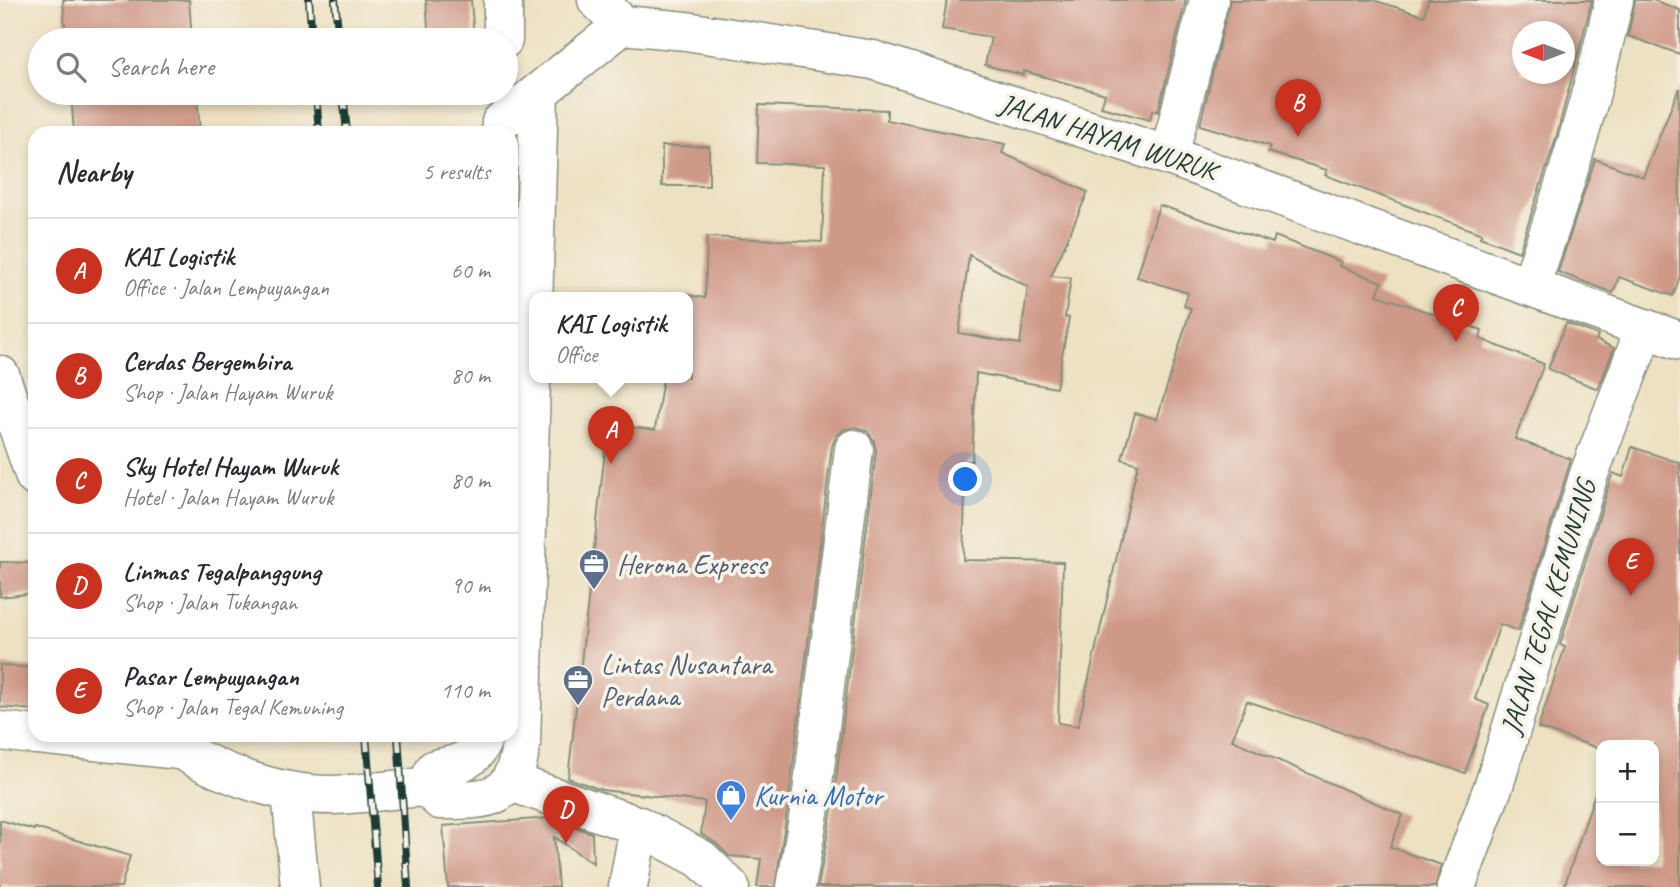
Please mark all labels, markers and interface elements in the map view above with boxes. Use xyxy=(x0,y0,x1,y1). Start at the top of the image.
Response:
north arrow xyxy=(1512,21,1575,84)
search box xyxy=(28,28,518,105)
icon: search xyxy=(52,48,90,86)
text: Search here xyxy=(108,50,214,83)
pin: B xyxy=(1275,79,1321,137)
street label: JALAN HAYAM WURUK xyxy=(993,85,1225,190)
text: Nearby xyxy=(56,153,132,191)
text: 5 results xyxy=(423,157,490,186)
text: KAI Logistik xyxy=(123,240,234,273)
text: A xyxy=(73,256,85,285)
text: 60 m xyxy=(451,256,490,285)
text: Office · Jalan Lempuyangan xyxy=(123,273,329,302)
pin: C xyxy=(1433,284,1479,342)
popup xyxy=(529,292,693,383)
text: KAI Logistik xyxy=(556,307,667,340)
text: Office xyxy=(556,340,598,369)
text: Cerdas Bergembira xyxy=(123,345,291,378)
text: B xyxy=(73,361,85,390)
text: 80 m xyxy=(451,361,490,390)
text: Shop · Jalan Hayam Wuruk xyxy=(123,378,332,407)
pin: A xyxy=(588,406,634,464)
text: Sky Hotel Hayam Wuruk xyxy=(123,450,338,483)
your location xyxy=(948,462,982,496)
text: C xyxy=(74,466,84,495)
text: 80 m xyxy=(451,466,490,495)
street label: JALAN TEGAL KEMUNING xyxy=(1492,473,1604,740)
text: Hotel · Jalan Hayam Wuruk xyxy=(123,483,333,512)
pin: E xyxy=(1608,538,1654,596)
office icon: Herona Express xyxy=(577,547,611,591)
place label: Herona Express xyxy=(617,547,768,582)
text: Linmas Tegalpanggung xyxy=(123,555,320,588)
text: D xyxy=(72,571,86,600)
text: 90 m xyxy=(451,571,490,600)
text: Shop · Jalan Tukangan xyxy=(123,588,297,617)
place label: Lintas Nusantara Perdana xyxy=(601,647,774,714)
text: Pasar Lempuyangan xyxy=(123,660,299,693)
office icon: Lintas Nusantara Perdana xyxy=(561,663,595,707)
text: E xyxy=(73,676,85,705)
text: 110 m xyxy=(441,676,490,705)
text: Shop · Jalan Tegal Kemuning xyxy=(123,693,343,722)
map controls xyxy=(1596,740,1659,866)
button: + xyxy=(1596,740,1659,803)
shop icon: Kurnia Motor xyxy=(714,778,748,822)
place label: Kurnia Motor xyxy=(754,778,885,813)
pin: D xyxy=(543,786,589,844)
button: − xyxy=(1596,803,1659,866)

